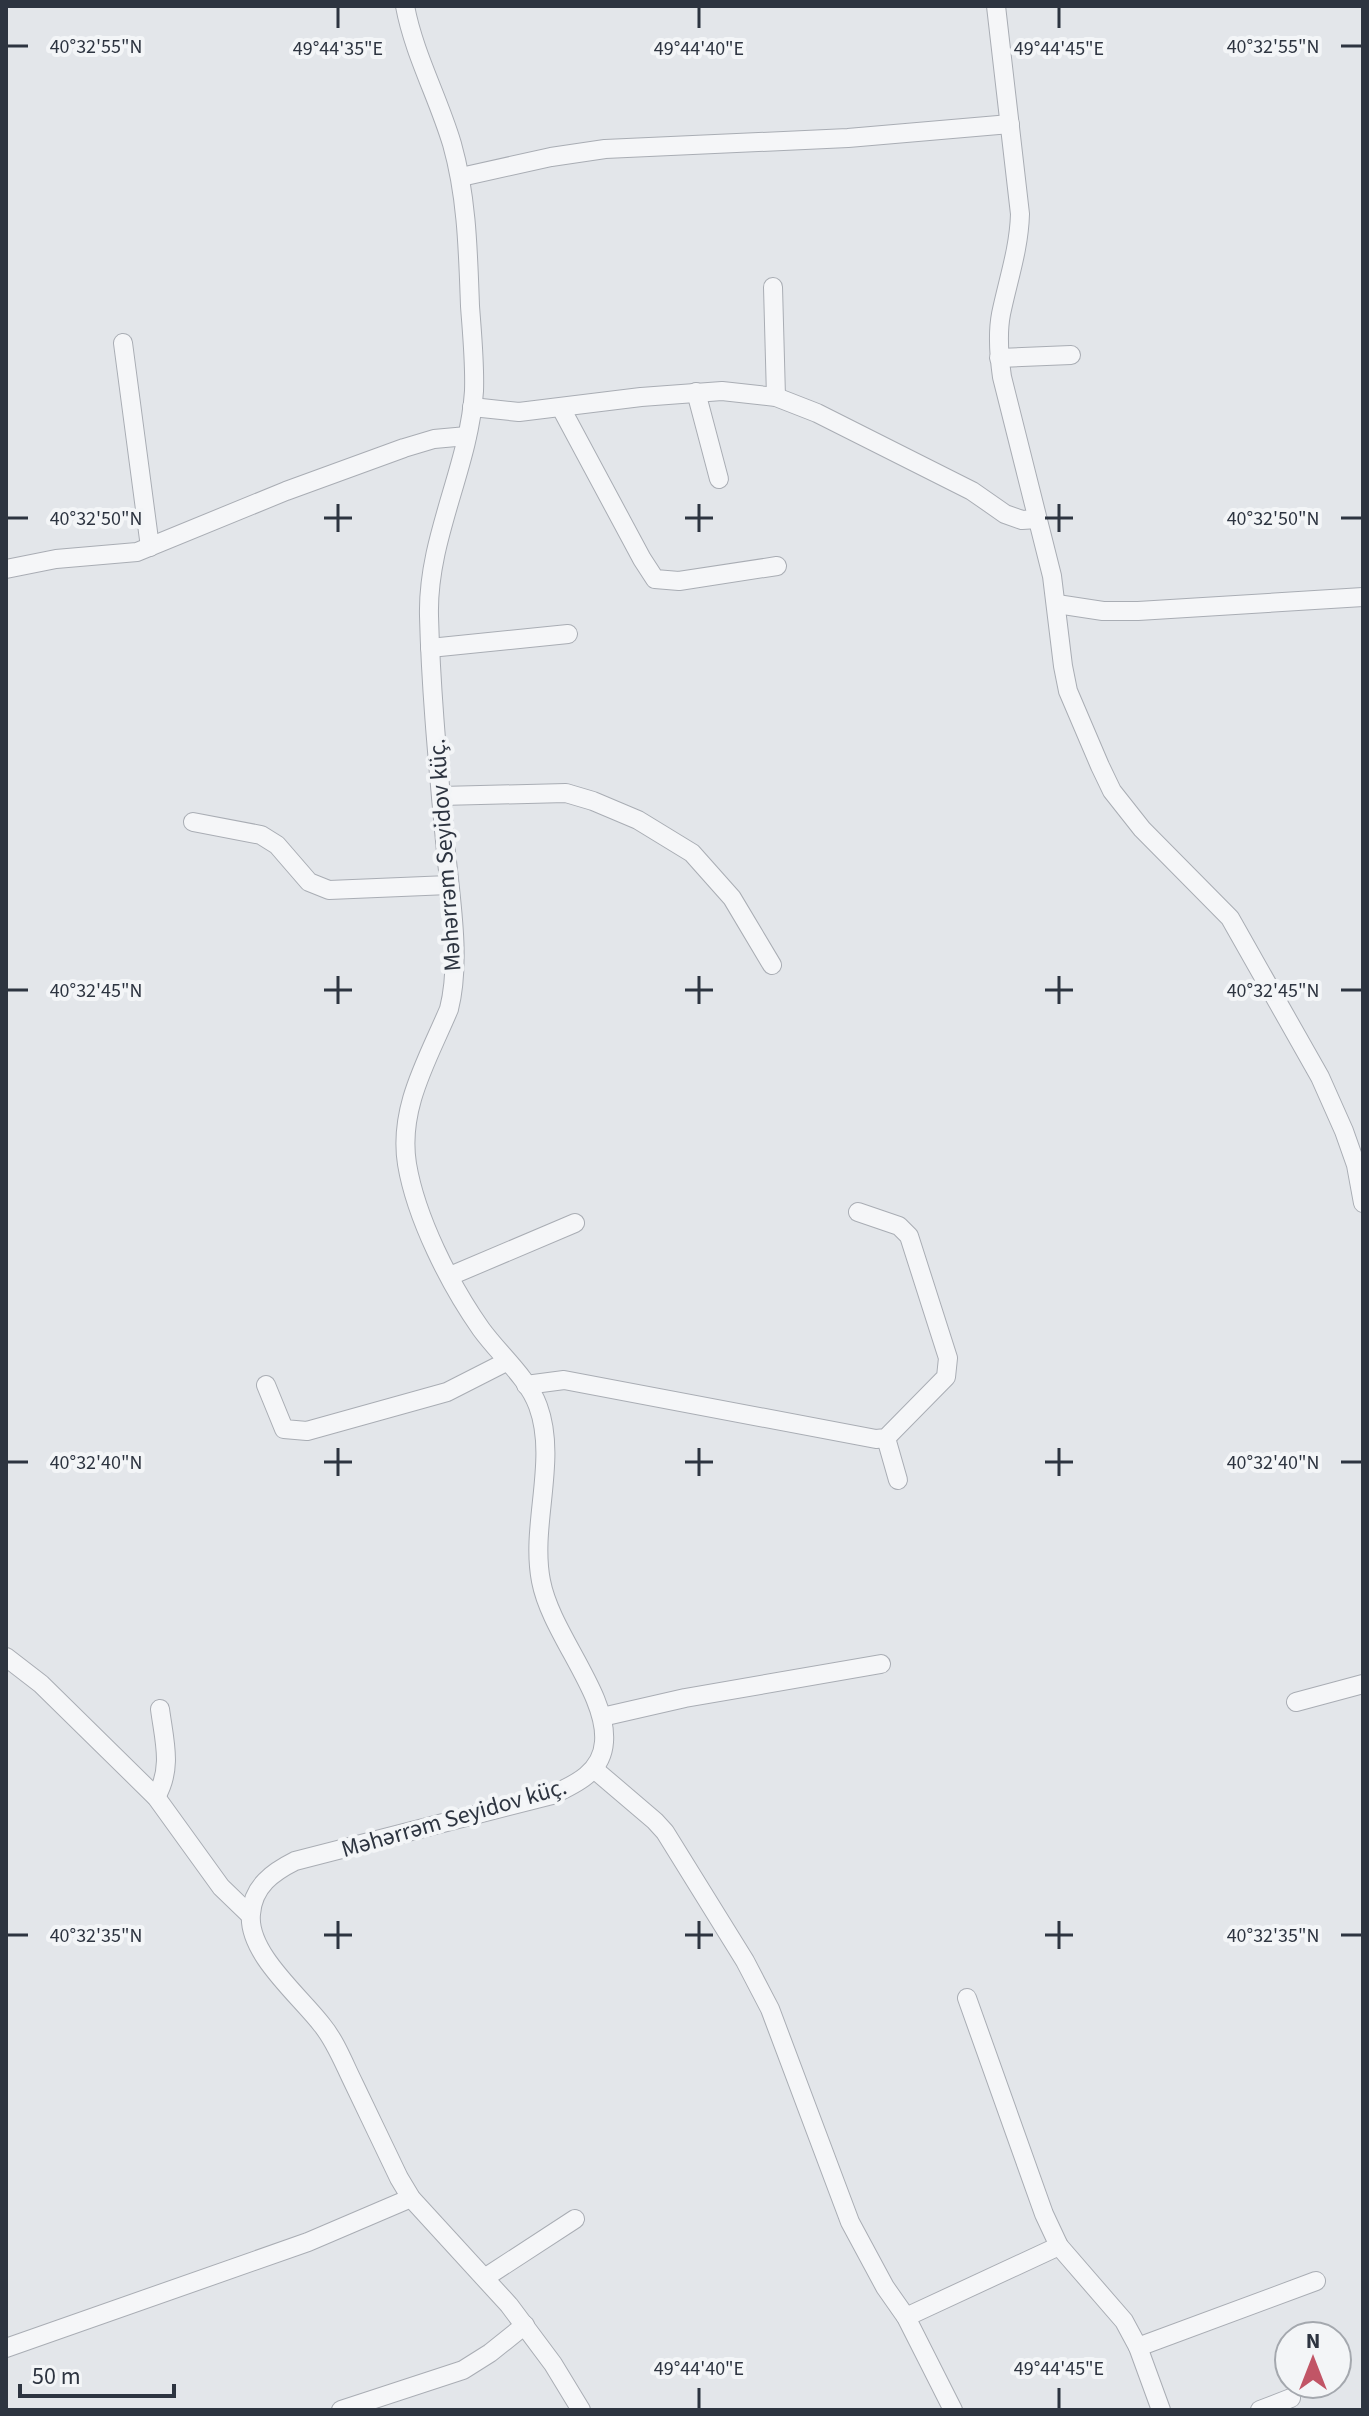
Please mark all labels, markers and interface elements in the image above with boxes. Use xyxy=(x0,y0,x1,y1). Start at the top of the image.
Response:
text: 40°32'55"N xyxy=(50,33,142,61)
text: 40°32'55"N xyxy=(1227,33,1319,61)
text: 49°44'35"E xyxy=(293,35,383,63)
text: 49°44'40"E xyxy=(654,35,744,63)
text: 49°44'45"E xyxy=(1014,35,1104,63)
text: 40°32'50"N xyxy=(50,505,142,533)
text: 40°32'50"N xyxy=(1227,505,1319,533)
street label: Məhərrəm Seyidov küç. xyxy=(419,737,471,973)
text: 40°32'45"N xyxy=(50,977,142,1005)
text: 40°32'45"N xyxy=(1227,977,1319,1005)
text: 40°32'40"N xyxy=(50,1449,142,1477)
text: 40°32'40"N xyxy=(1227,1449,1319,1477)
street label: Məhərrəm Seyidov küç. xyxy=(337,1769,571,1867)
text: 40°32'35"N xyxy=(50,1922,142,1950)
text: 40°32'35"N xyxy=(1227,1922,1319,1950)
north arrow xyxy=(1273,2320,1353,2400)
text: N xyxy=(1306,2325,1320,2357)
scale bar xyxy=(20,2348,174,2398)
text: 49°44'40"E xyxy=(654,2355,744,2383)
text: 49°44'45"E xyxy=(1014,2355,1104,2383)
text: 50 m xyxy=(32,2359,81,2394)

